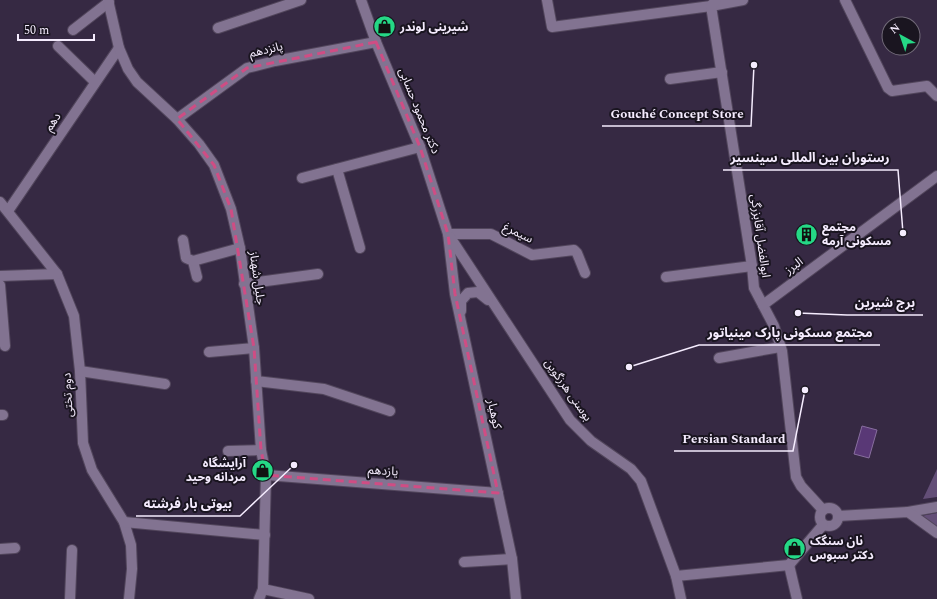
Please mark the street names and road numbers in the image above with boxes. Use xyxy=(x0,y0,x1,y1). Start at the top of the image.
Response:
street label: پانزدهم xyxy=(247,37,285,63)
street label: دکتر محمود حسابی xyxy=(393,65,445,157)
street label: دهم xyxy=(40,108,66,135)
street label: ابوالفضل آقابزرگی xyxy=(745,193,775,279)
street label: سیمرغ xyxy=(500,218,536,248)
street label: جلیل شهناز xyxy=(244,249,270,306)
street label: البرز xyxy=(780,253,807,280)
street label: بوسنی هرزگوین xyxy=(539,355,597,425)
street label: دوم تختی xyxy=(57,372,79,418)
street label: کوهیار xyxy=(481,396,507,432)
street label: یازدهم xyxy=(367,460,399,482)

